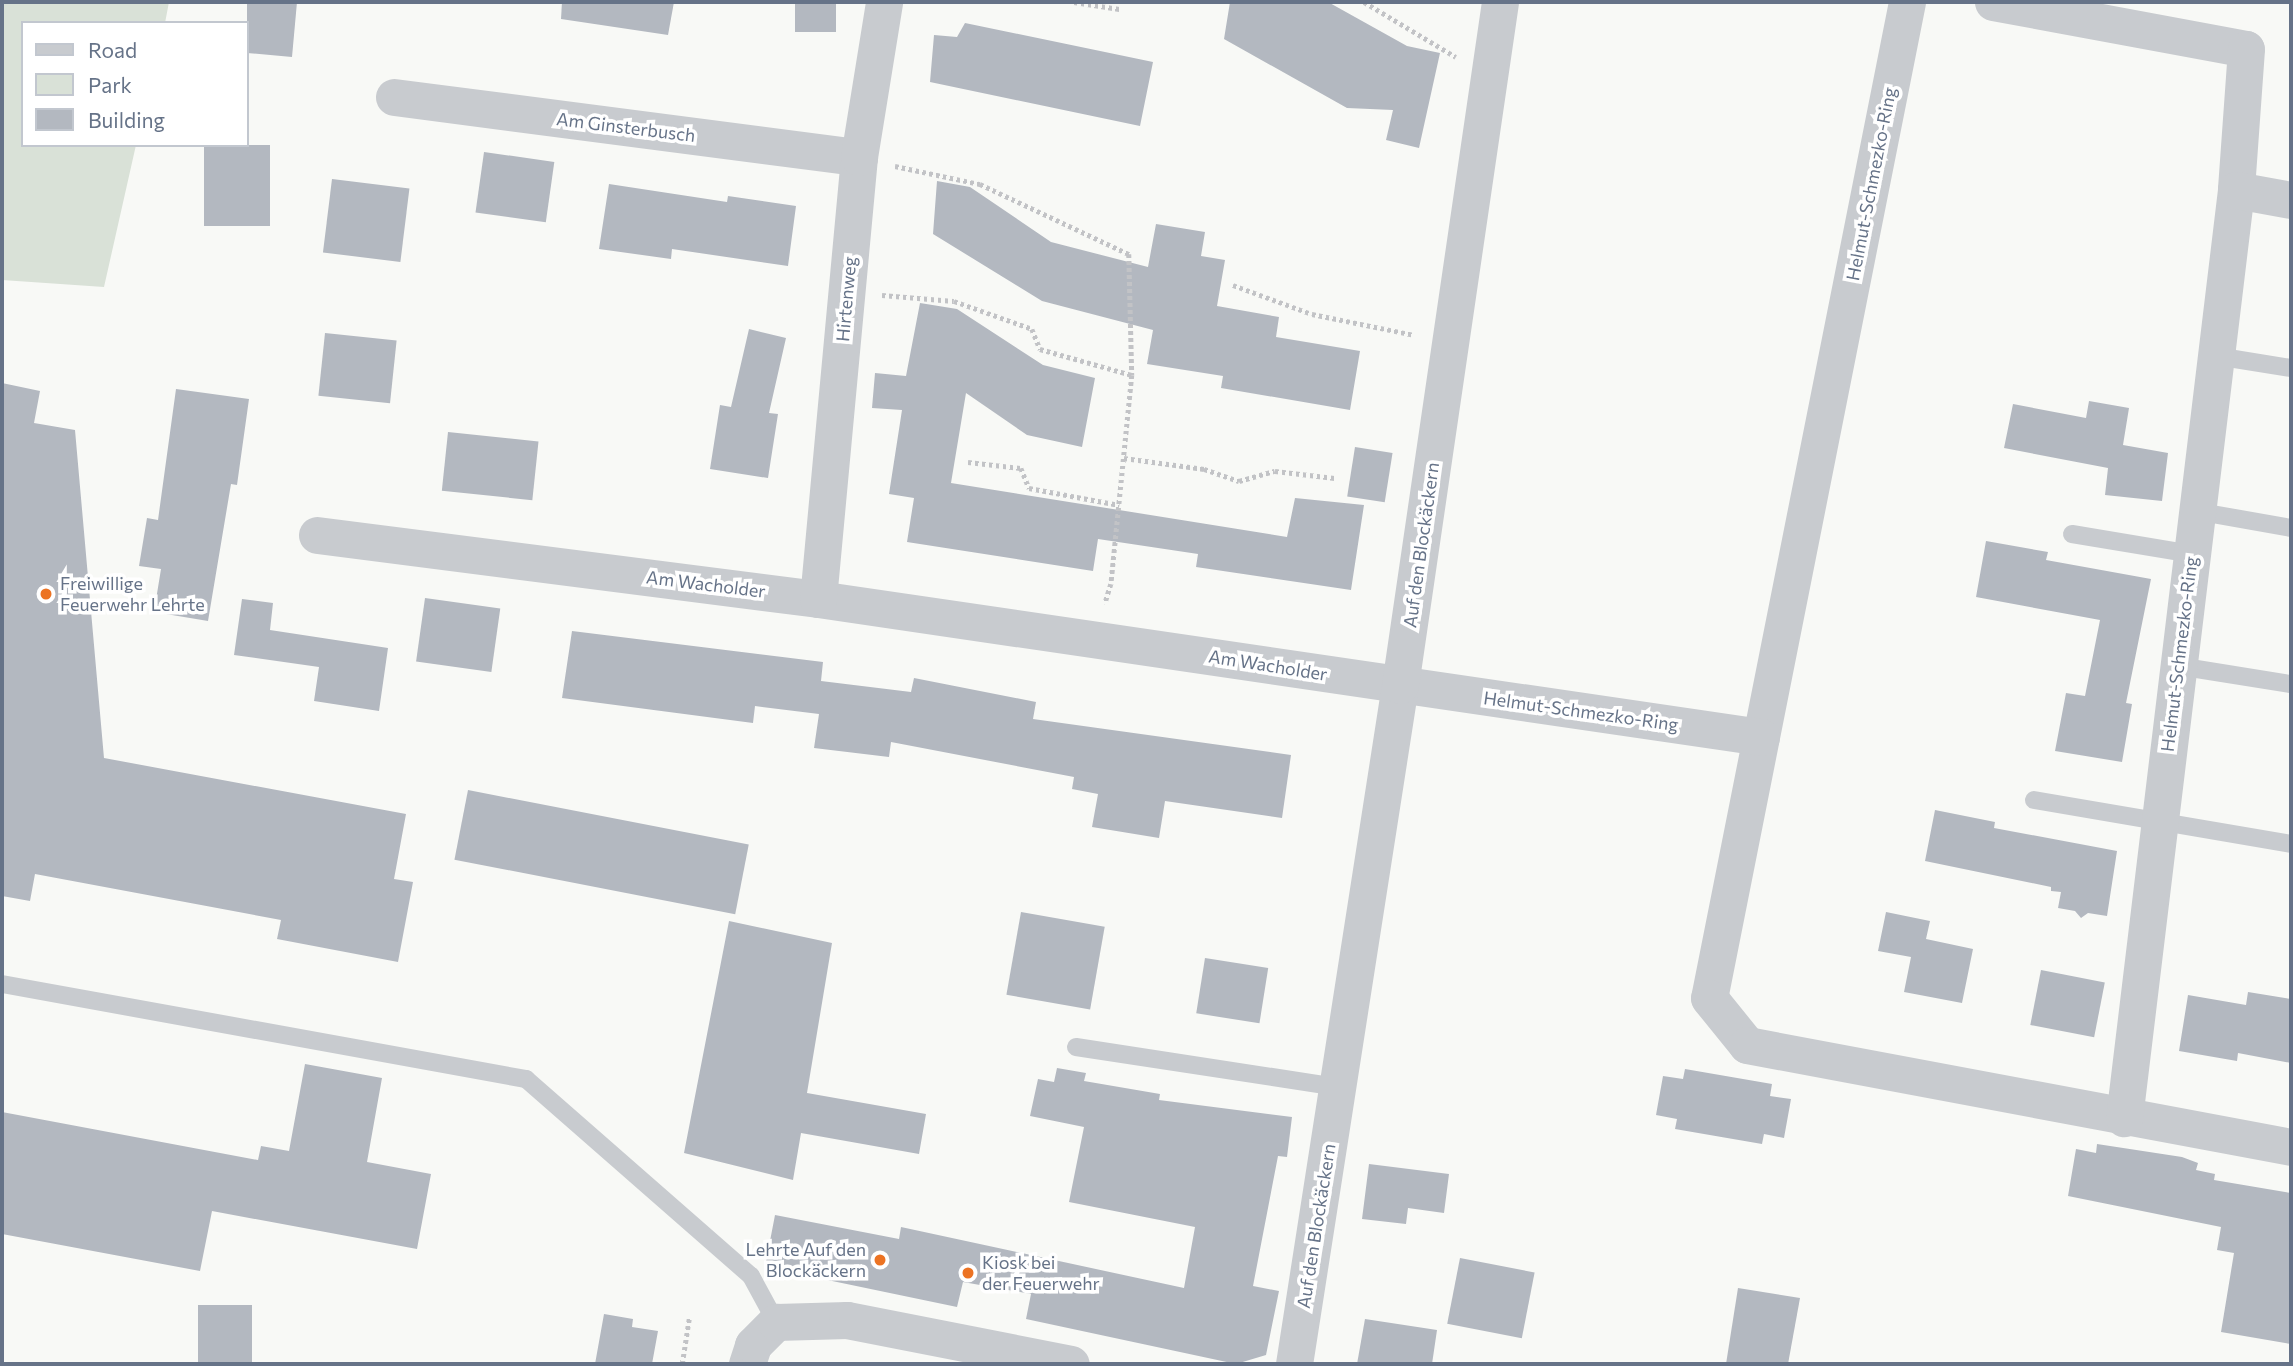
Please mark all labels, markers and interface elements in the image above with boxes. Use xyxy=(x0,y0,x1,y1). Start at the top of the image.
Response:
legend xyxy=(21,21,248,147)
text: Road xyxy=(88,37,137,62)
text: Park xyxy=(88,72,132,97)
street label: Helmut-Schmezko-Ring xyxy=(1842,85,1900,283)
text: Building xyxy=(88,107,165,132)
street label: Am Ginsterbusch xyxy=(555,108,697,146)
street label: Hirtenweg xyxy=(832,255,860,343)
street label: Auf den Blockäckern xyxy=(1399,461,1443,629)
street label: Helmut-Schmezko-Ring xyxy=(2156,555,2202,753)
street label: Am Wacholder xyxy=(645,566,767,602)
place label: Freiwillige Feuerwehr Lehrte xyxy=(60,573,205,616)
marker: Freiwillige Feuerwehr Lehrte xyxy=(38,586,54,602)
street label: Am Wacholder xyxy=(1207,645,1329,685)
street label: Helmut-Schmezko-Ring xyxy=(1482,687,1680,735)
street label: Auf den Blockäckern xyxy=(1292,1142,1340,1310)
place label: Lehrte Auf den Blockäckern xyxy=(745,1239,866,1282)
marker: Lehrte Auf den Blockäckern xyxy=(872,1252,888,1268)
place label: Kiosk bei der Feuerwehr xyxy=(982,1252,1100,1294)
marker: Kiosk bei der Feuerwehr xyxy=(960,1265,976,1281)

